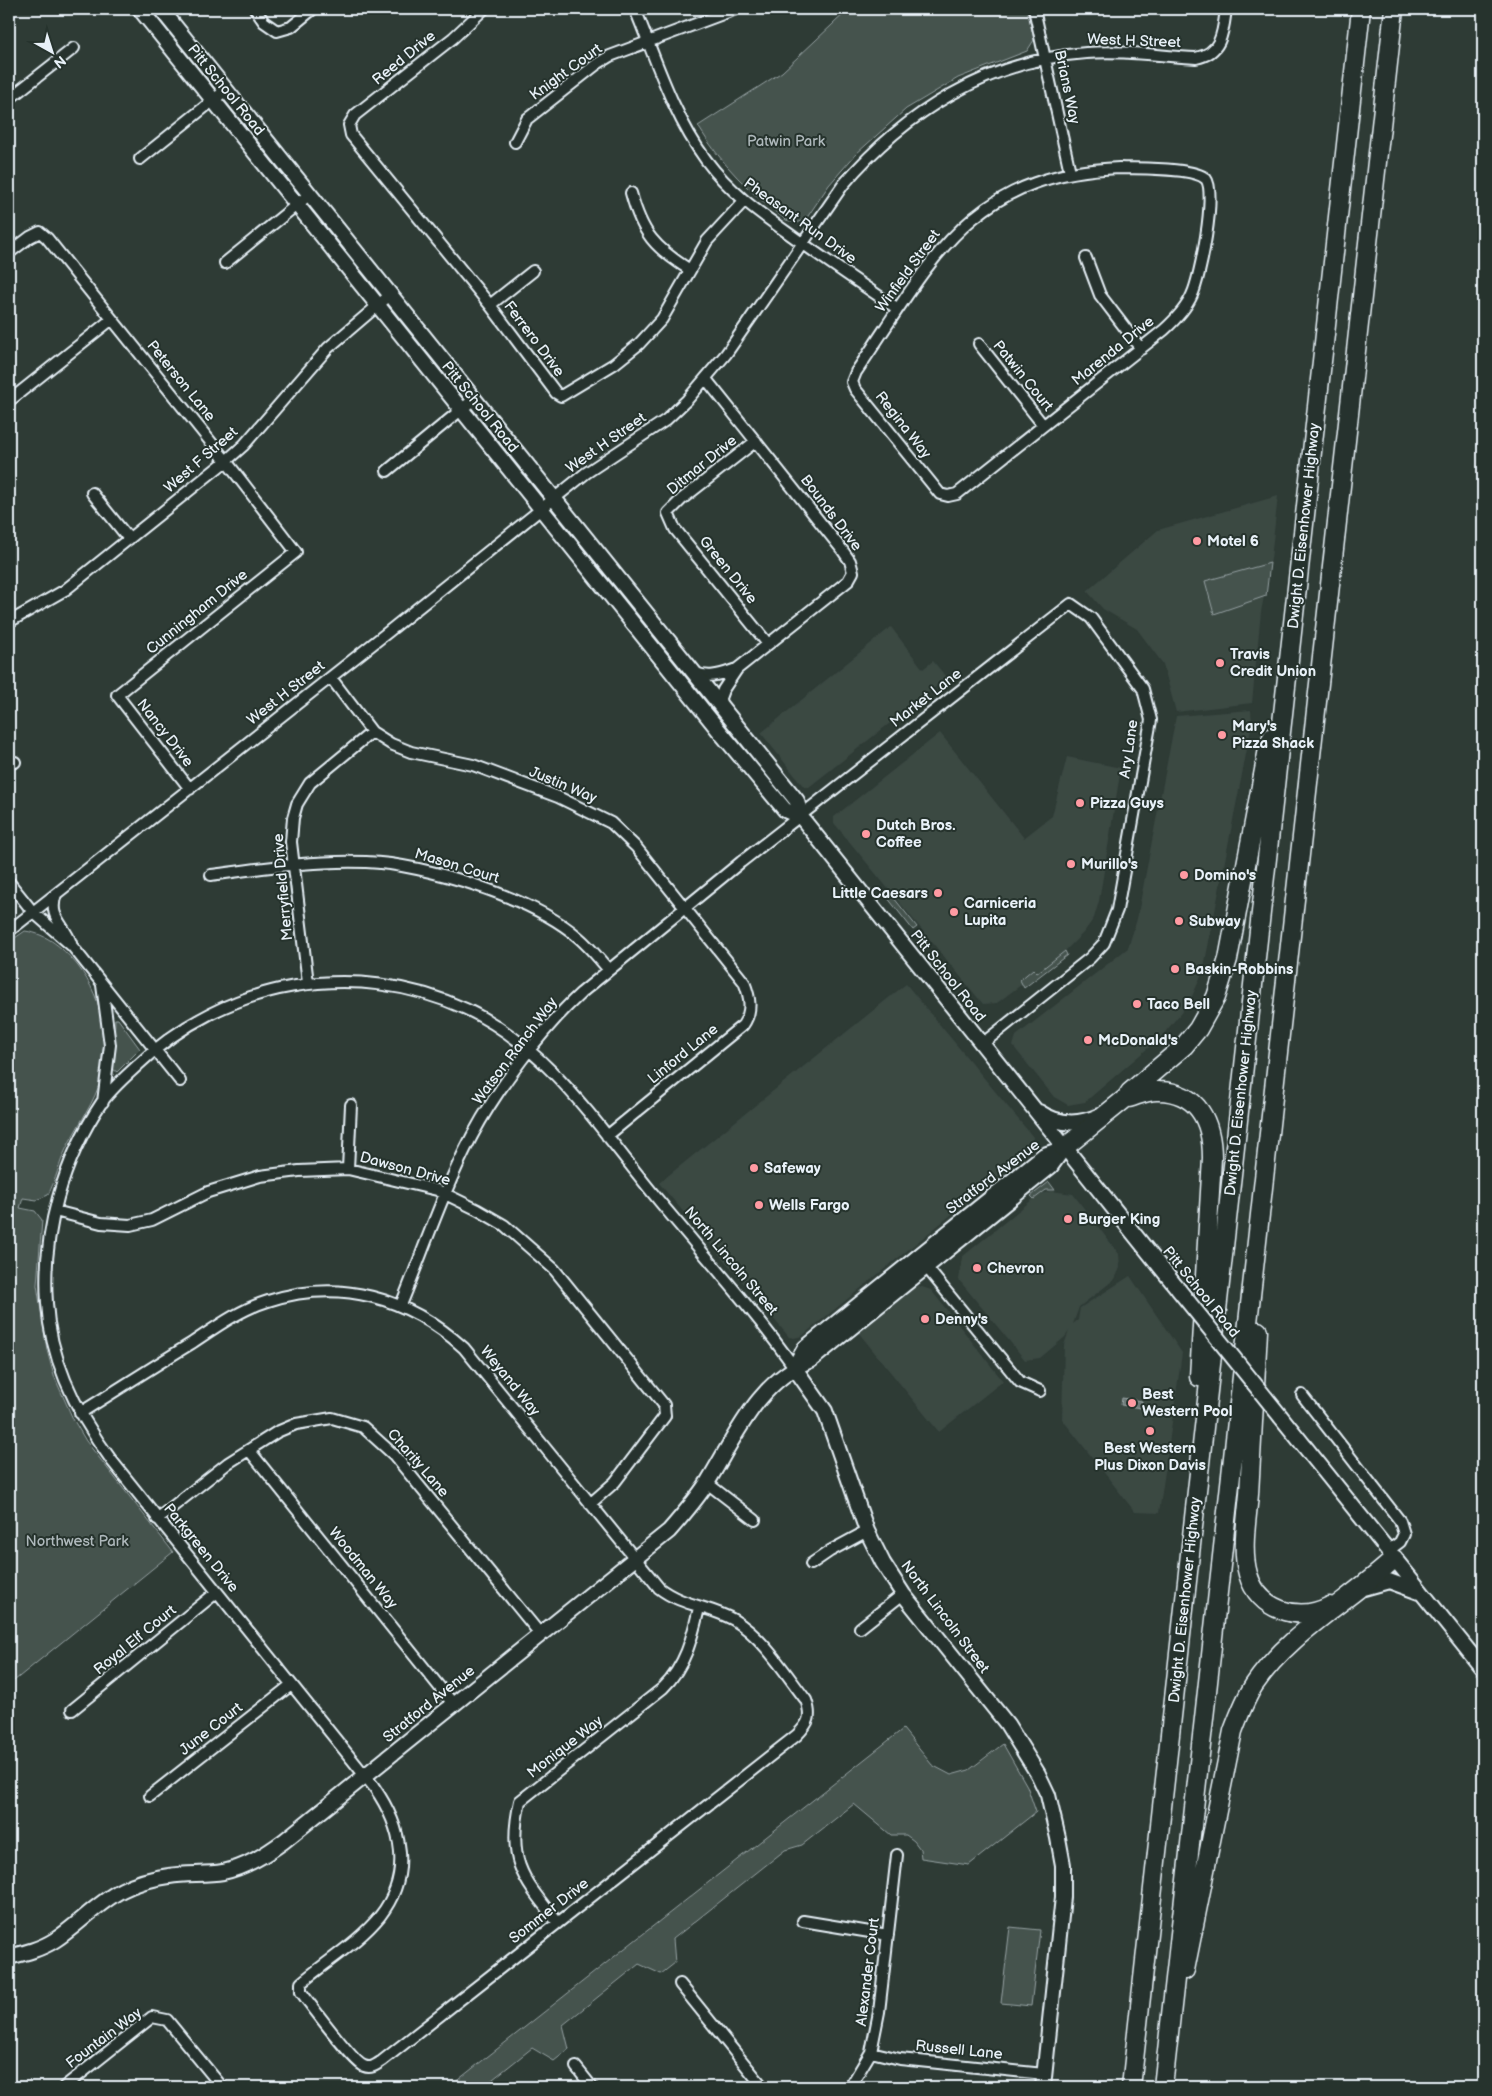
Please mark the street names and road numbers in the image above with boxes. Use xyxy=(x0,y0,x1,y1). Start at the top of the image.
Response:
street label: Reed Drive xyxy=(368,27,440,89)
street label: West H Street xyxy=(1087,30,1182,52)
street label: Knight Court xyxy=(526,39,606,105)
street label: Pitt School Road xyxy=(183,41,269,139)
street label: Brians Way xyxy=(1050,48,1084,126)
street label: Pheasant Run Drive xyxy=(740,174,860,268)
street label: Winfield Street xyxy=(872,226,945,316)
street label: Ferrero Drive xyxy=(499,297,569,381)
street label: Marenda Drive xyxy=(1068,312,1158,390)
street label: Peterson Lane xyxy=(143,337,219,425)
street label: Patwin Court xyxy=(989,337,1058,416)
street label: Pitt School Road xyxy=(437,358,523,456)
street label: Regina Way xyxy=(871,388,935,463)
street label: West H Street xyxy=(562,408,650,478)
street label: West F Street xyxy=(160,422,242,497)
street label: Dwight D. Eisenhower Highway xyxy=(1284,422,1324,630)
street label: Ditmar Drive xyxy=(663,431,741,499)
street label: Bounds Drive xyxy=(796,471,866,555)
street label: Green Drive xyxy=(695,532,761,608)
street label: Cunningham Drive xyxy=(142,565,252,659)
street label: West H Street xyxy=(243,656,329,729)
street label: Market Lane xyxy=(886,664,966,732)
street label: Nancy Drive xyxy=(133,695,198,771)
street label: Ary Lane xyxy=(1115,718,1143,780)
street label: Justin Way xyxy=(526,762,600,808)
street label: Merryfield Drive xyxy=(269,833,297,941)
street label: Mason Court xyxy=(412,844,502,888)
street label: Pitt School Road xyxy=(906,926,990,1026)
street label: Dwight D. Eisenhower Highway xyxy=(1221,989,1261,1197)
street label: Watson Ranch Way xyxy=(468,993,562,1108)
street label: Linford Lane xyxy=(644,1020,722,1088)
street label: Stratford Avenue xyxy=(942,1135,1044,1218)
street label: Dawson Drive xyxy=(358,1148,452,1190)
street label: North Lincoln Street xyxy=(680,1203,782,1320)
street label: Pitt School Road xyxy=(1158,1243,1244,1341)
street label: Weyand Way xyxy=(476,1342,544,1420)
street label: Charity Lane xyxy=(383,1425,453,1501)
street label: Dwight D. Eisenhower Highway xyxy=(1165,1496,1205,1704)
street label: Parkgreen Drive xyxy=(159,1500,243,1596)
street label: Woodman Way xyxy=(324,1523,402,1613)
street label: North Lincoln Street xyxy=(896,1557,994,1677)
street label: Royal Elf Court xyxy=(90,1601,180,1679)
street label: Stratford Avenue xyxy=(379,1661,479,1747)
street label: June Court xyxy=(176,1698,247,1760)
street label: Monique Way xyxy=(523,1711,607,1782)
street label: Sommer Drive xyxy=(505,1874,593,1948)
street label: Alexander Court xyxy=(852,1916,884,2027)
street label: Fountain Way xyxy=(62,2003,146,2073)
street label: Russell Lane xyxy=(914,2036,1004,2064)

